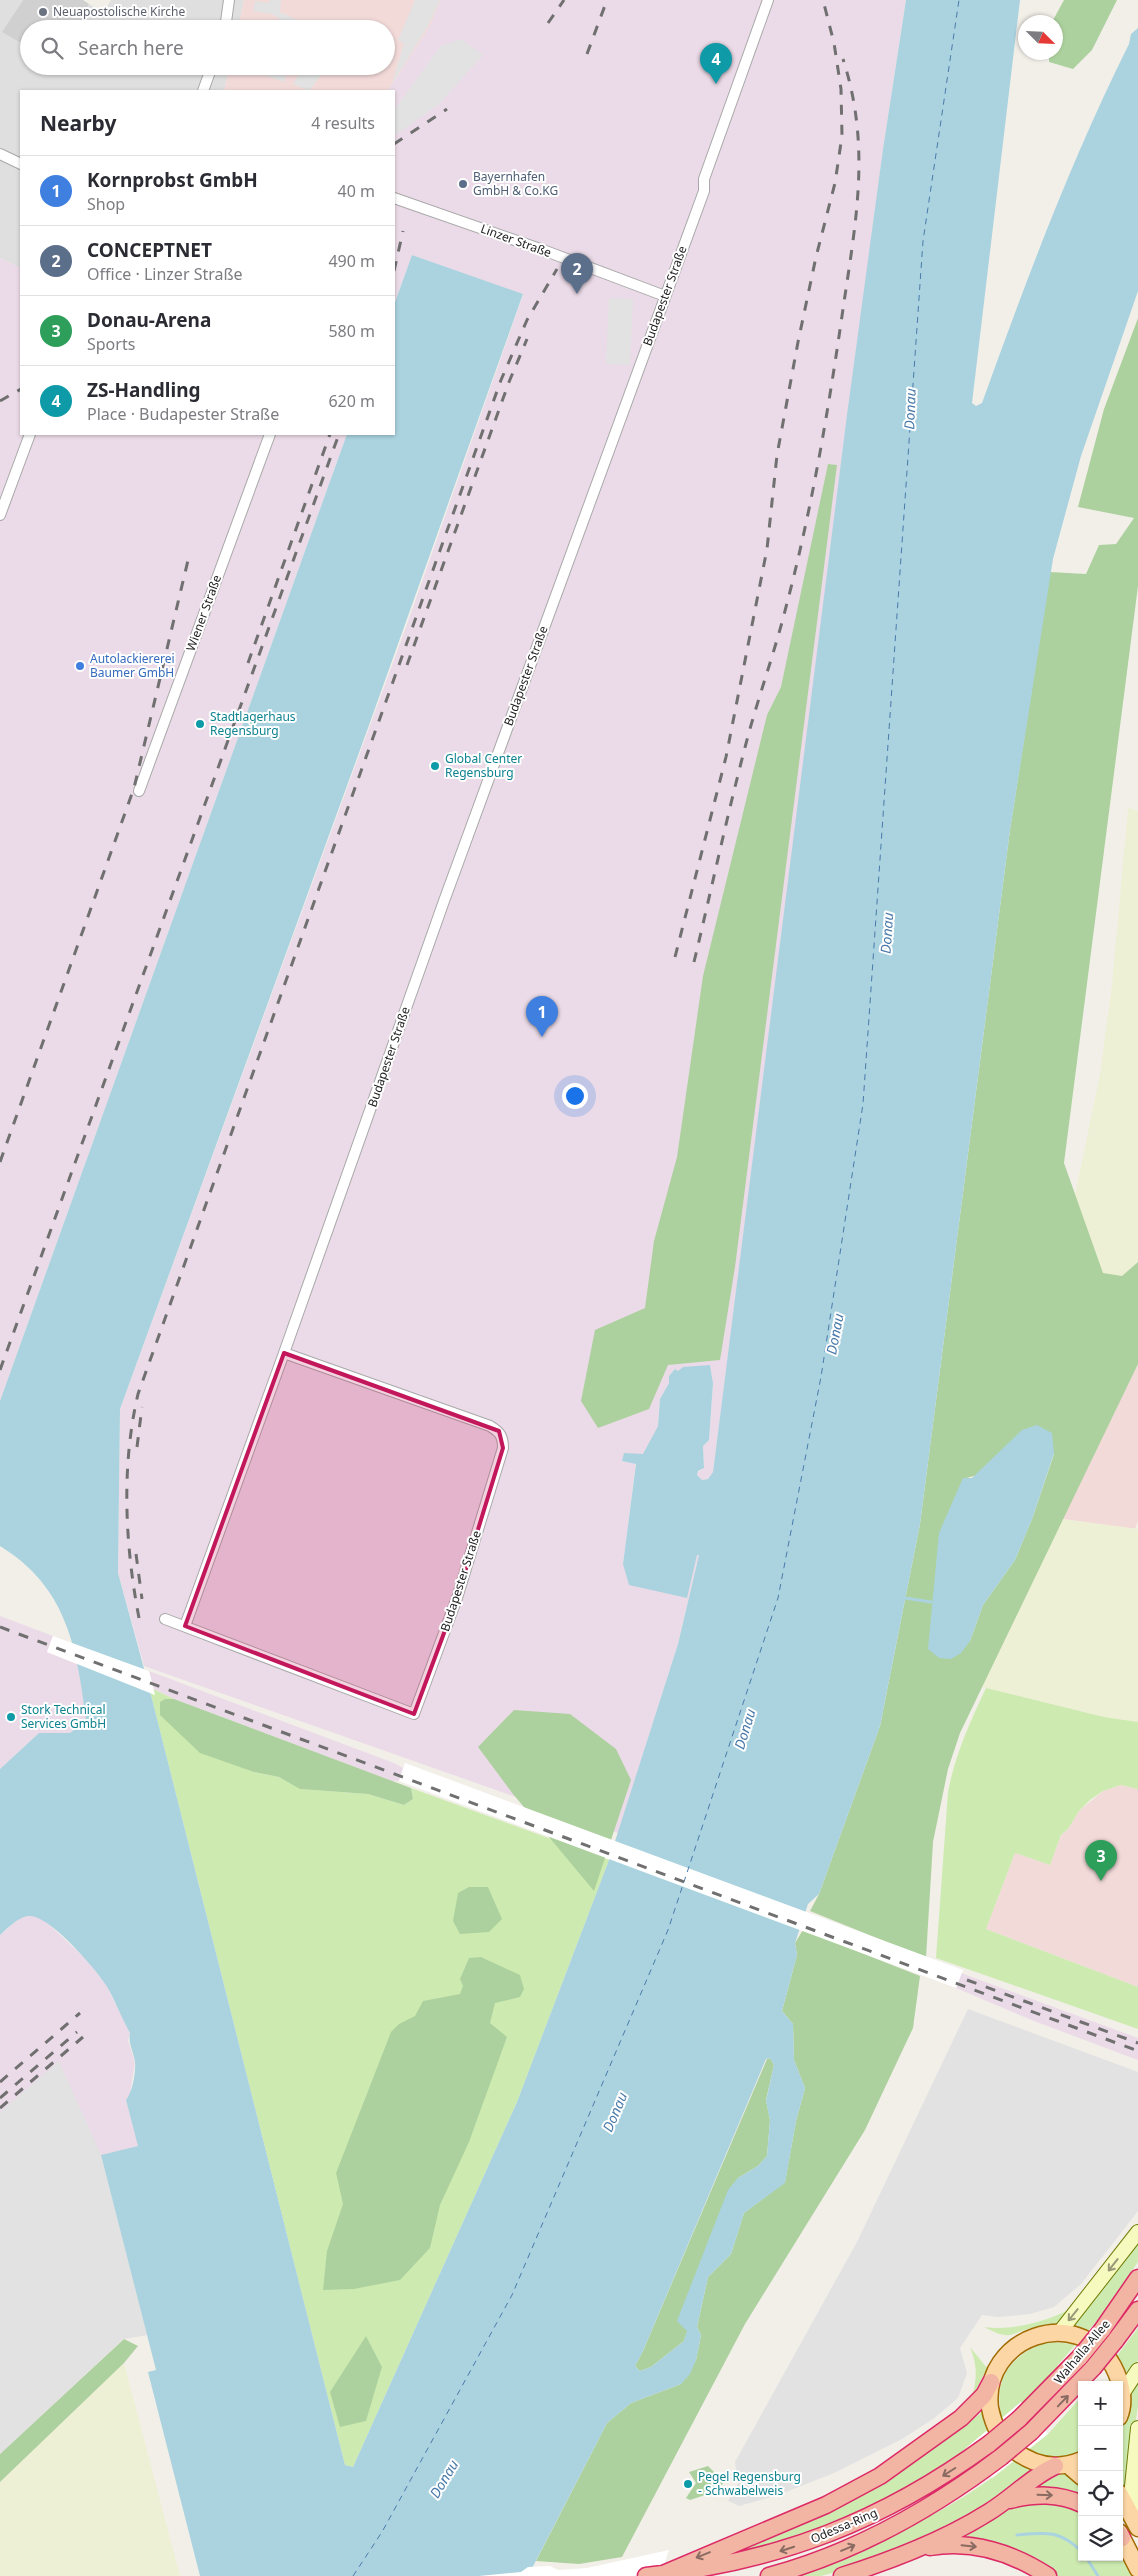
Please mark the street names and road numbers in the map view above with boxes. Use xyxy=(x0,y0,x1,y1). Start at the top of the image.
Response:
street label: Linzer Straße xyxy=(478,220,554,261)
street label: Budapester Straße xyxy=(639,243,691,348)
street label: Wiener Straße xyxy=(182,572,225,653)
street label: Budapester Straße xyxy=(500,623,552,728)
street label: Budapester Straße xyxy=(363,1004,414,1109)
street label: Budapester Straße xyxy=(436,1528,485,1633)
street label: Walhalla-Allee xyxy=(1050,2316,1114,2387)
street label: Odessa-Ring xyxy=(808,2504,880,2547)

